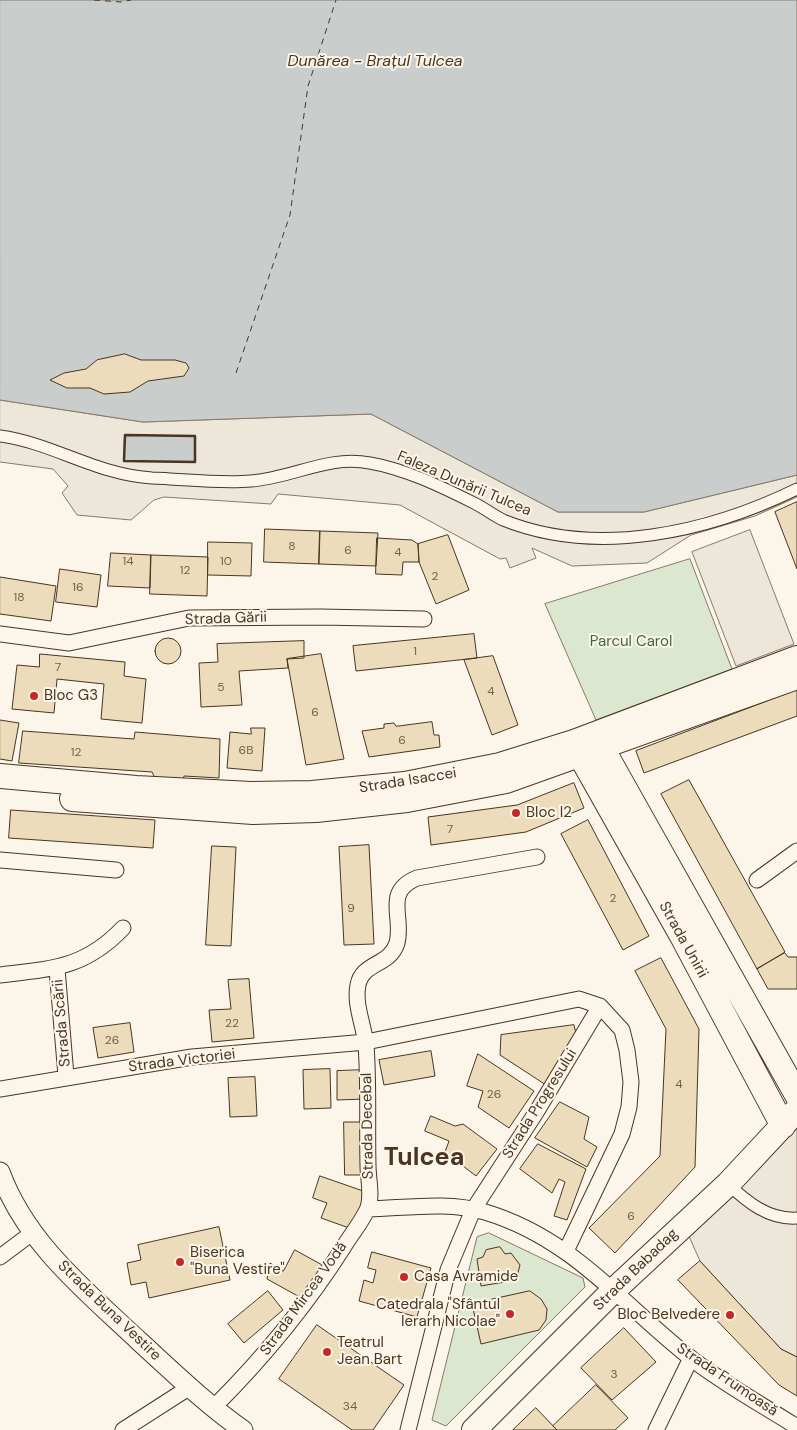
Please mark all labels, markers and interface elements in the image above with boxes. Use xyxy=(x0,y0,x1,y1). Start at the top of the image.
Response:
water label: Dunărea - Brațul Tulcea xyxy=(287,52,463,72)
street label: Faleza Dunării Tulcea xyxy=(394,448,534,520)
house number: 8 xyxy=(288,540,296,554)
house number: 6 xyxy=(344,544,352,558)
house number: 4 xyxy=(394,546,402,560)
house number: 14 xyxy=(122,555,134,569)
house number: 10 xyxy=(220,555,232,569)
house number: 12 xyxy=(180,564,190,578)
house number: 2 xyxy=(432,570,438,584)
house number: 16 xyxy=(72,581,84,595)
house number: 18 xyxy=(13,591,25,605)
street label: Strada Gării xyxy=(185,609,267,629)
park label: Parcul Carol xyxy=(590,633,672,651)
house number: 1 xyxy=(413,645,417,659)
house number: 7 xyxy=(55,661,61,675)
house number: 5 xyxy=(217,681,225,695)
house number: 4 xyxy=(487,685,495,699)
place label: Bloc G3 xyxy=(44,687,98,705)
marker: Bloc G3 xyxy=(28,690,40,702)
house number: 6 xyxy=(311,706,319,720)
house number: 6 xyxy=(398,734,406,748)
house number: 6B xyxy=(239,744,253,758)
house number: 12 xyxy=(71,746,81,760)
street label: Strada Isaccei xyxy=(358,764,458,798)
place label: Bloc I2 xyxy=(526,804,572,822)
marker: Bloc I2 xyxy=(510,807,522,819)
house number: 7 xyxy=(447,823,453,837)
house number: 2 xyxy=(610,892,616,906)
street label: Strada Unirii xyxy=(655,899,711,981)
house number: 9 xyxy=(347,902,355,916)
street label: Strada Scării xyxy=(49,978,75,1068)
house number: 22 xyxy=(225,1017,239,1031)
house number: 26 xyxy=(105,1034,119,1048)
street label: Strada Victoriei xyxy=(127,1046,237,1076)
street label: Strada Progresului xyxy=(499,1046,581,1162)
street label: Strada Decebal xyxy=(358,1073,378,1179)
house number: 4 xyxy=(675,1078,683,1092)
house number: 26 xyxy=(487,1088,501,1102)
district label: Tulcea xyxy=(384,1143,464,1173)
house number: 6 xyxy=(627,1210,635,1224)
street label: Strada Babadag xyxy=(590,1225,682,1315)
street label: Strada Mircea Vodă xyxy=(257,1239,351,1359)
place label: Biserica "Buna Vestire" xyxy=(190,1244,285,1279)
marker: Biserica "Buna Vestire" xyxy=(174,1256,186,1268)
street label: Strada Buna Vestire xyxy=(54,1257,164,1365)
place label: Casa Avramide xyxy=(414,1268,518,1286)
marker: Casa Avramide xyxy=(398,1271,410,1283)
place label: Catedrala "Sfântul Ierarh Nicolae" xyxy=(376,1296,500,1331)
place label: Bloc Belvedere xyxy=(617,1306,720,1324)
marker: Catedrala "Sfântul Ierarh Nicolae" xyxy=(504,1308,516,1320)
marker: Bloc Belvedere xyxy=(724,1309,736,1321)
place label: Teatrul Jean Bart xyxy=(337,1334,402,1369)
street label: Strada Frumoasă xyxy=(673,1340,781,1420)
marker: Teatrul Jean Bart xyxy=(321,1346,333,1358)
house number: 3 xyxy=(610,1368,618,1382)
house number: 34 xyxy=(343,1400,357,1414)

